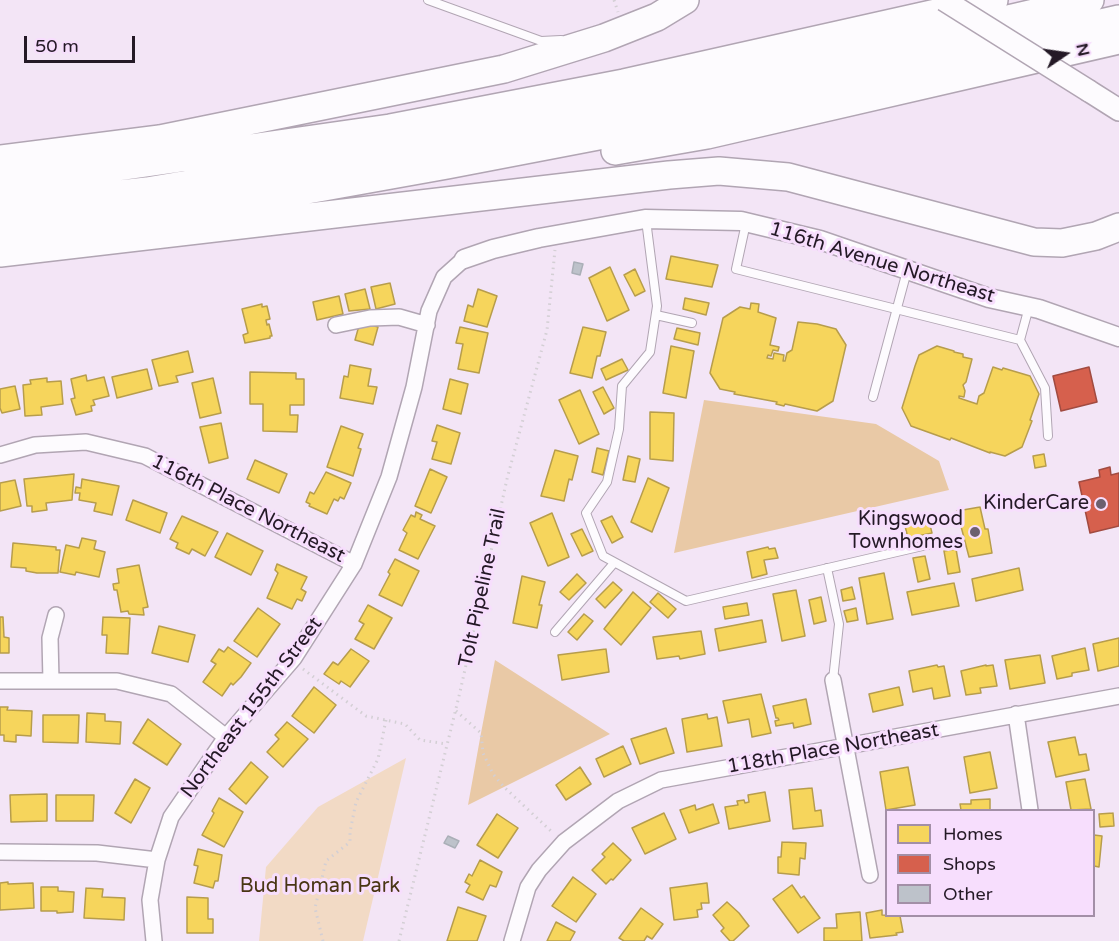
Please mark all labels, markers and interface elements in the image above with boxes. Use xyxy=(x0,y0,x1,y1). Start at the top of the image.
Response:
scale bar xyxy=(27,24,138,62)
north arrow xyxy=(1035,24,1095,84)
text: 50 m xyxy=(35,35,79,57)
text: N xyxy=(1071,41,1094,58)
street label: 116th Avenue Northeast xyxy=(766,217,998,309)
street label: 116th Place Northeast xyxy=(147,450,349,568)
place label: KinderCare xyxy=(983,492,1089,516)
marker: KinderCare xyxy=(1094,497,1108,511)
street label: Tolt Pipeline Trail xyxy=(454,506,512,670)
place label: Kingswood Townhomes xyxy=(848,508,963,555)
marker: Kingswood Townhomes xyxy=(968,525,982,539)
street label: Northeast 155th Street xyxy=(176,613,328,803)
street label: 118th Place Northeast xyxy=(725,719,941,779)
legend xyxy=(885,809,1095,917)
text: Homes xyxy=(943,823,1003,845)
text: Shops xyxy=(943,853,996,875)
park label: Bud Homan Park xyxy=(240,875,400,899)
text: Other xyxy=(943,883,993,905)

